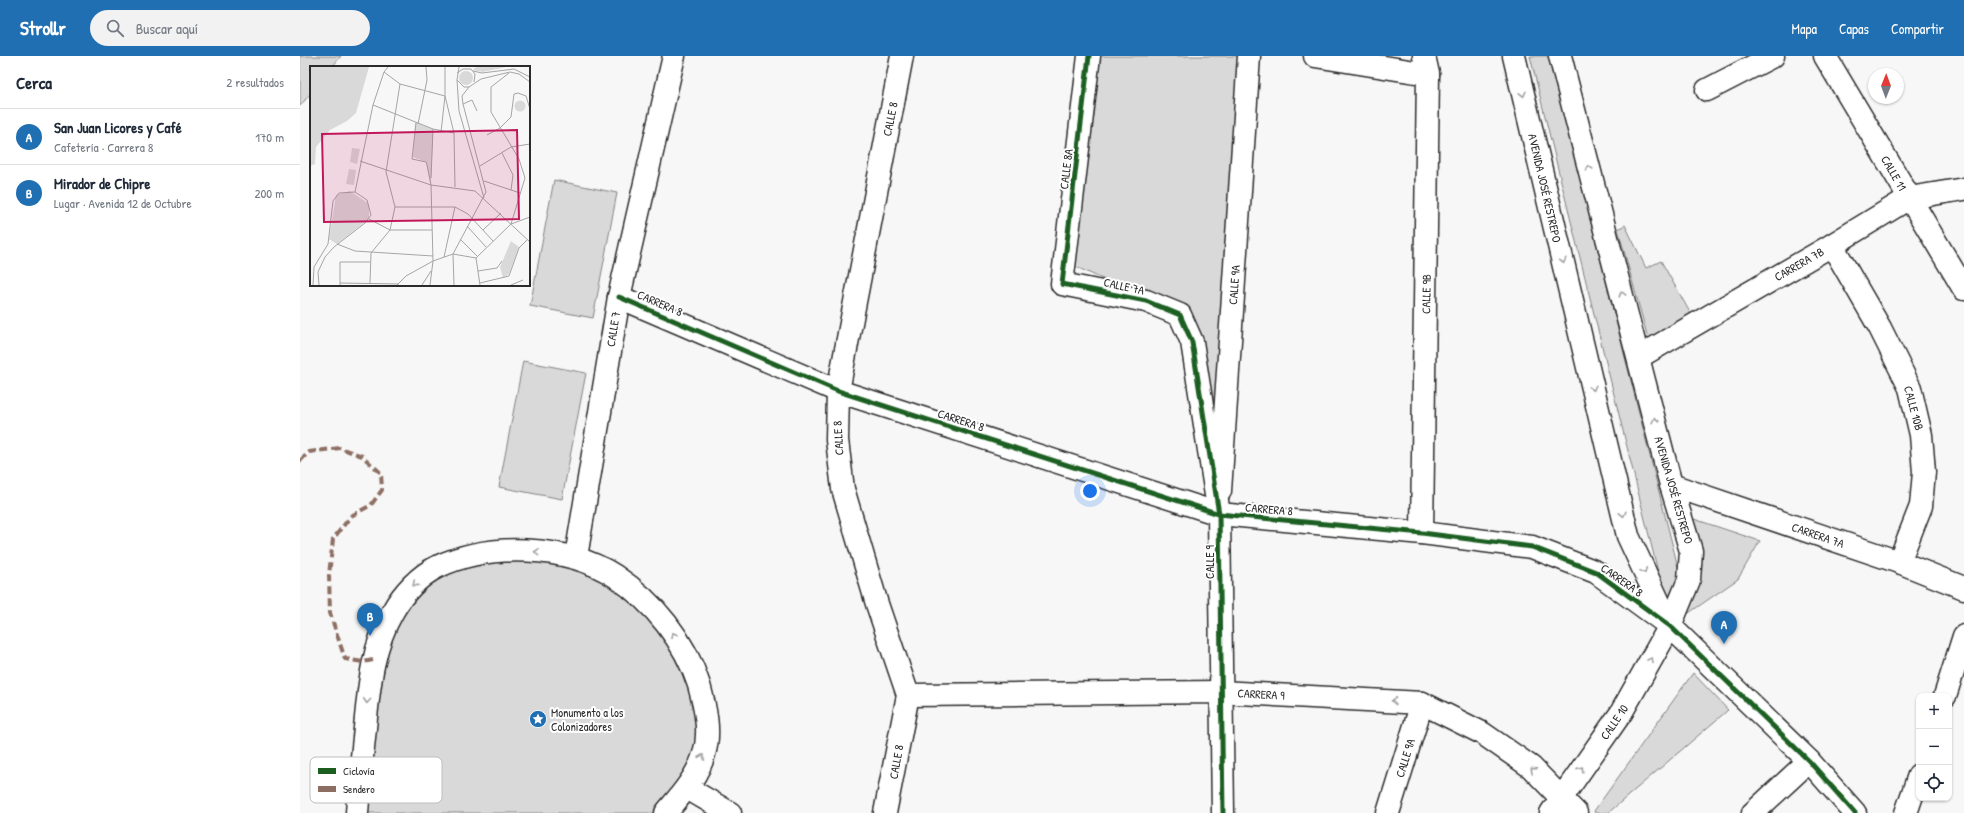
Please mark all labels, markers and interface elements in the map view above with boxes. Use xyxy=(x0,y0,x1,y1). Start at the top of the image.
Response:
search box xyxy=(90,10,370,46)
text: Strollr xyxy=(20,15,66,41)
icon: search xyxy=(104,17,126,39)
text: Buscar aquí xyxy=(136,18,198,39)
text: Mapa xyxy=(1792,19,1817,38)
text: Capas xyxy=(1839,19,1869,38)
text: Compartir xyxy=(1891,19,1944,38)
inset map xyxy=(310,66,530,286)
north arrow xyxy=(1868,68,1904,104)
text: Cerca xyxy=(16,71,52,94)
text: 2 resultados xyxy=(226,73,284,91)
one-way arrow xyxy=(1518,90,1527,97)
street label: CALLE 8 xyxy=(878,100,902,138)
text: San Juan Licores y Café xyxy=(54,117,182,138)
text: A xyxy=(26,128,32,146)
text: 170 m xyxy=(255,128,284,146)
street label: AVENIDA JOSÉ RESTREPO xyxy=(1524,132,1566,244)
text: Cafetería · Carrera 8 xyxy=(54,138,153,156)
street label: CALLE 8A xyxy=(1055,148,1077,190)
street label: CALLE 11 xyxy=(1877,152,1911,194)
one-way arrow xyxy=(1586,165,1594,171)
text: Mirador de Chipre xyxy=(54,173,150,194)
text: B xyxy=(26,184,32,202)
text: 200 m xyxy=(254,184,284,202)
text: Lugar · Avenida 12 de Octubre xyxy=(54,194,192,212)
street label: CARRERA 7B xyxy=(1771,243,1827,285)
one-way arrow xyxy=(1558,258,1566,264)
street label: CALLE 9A xyxy=(1224,264,1244,305)
street label: CALLE 7A xyxy=(1102,273,1146,299)
street label: CALLE 9B xyxy=(1417,274,1435,314)
street label: CARRERA 8 xyxy=(635,286,685,320)
one-way arrow xyxy=(1619,291,1627,297)
street label: CALLE 7 xyxy=(602,310,624,348)
one-way arrow xyxy=(1588,384,1597,391)
street label: CALLE 10B xyxy=(1900,384,1928,432)
street label: CARRERA 8 xyxy=(936,405,986,435)
one-way arrow xyxy=(1651,417,1659,423)
street label: CALLE 8 xyxy=(829,420,847,456)
street label: AVENIDA JOSÉ RESTREPO xyxy=(1651,434,1698,546)
your location xyxy=(1080,481,1100,501)
street label: CARRERA 8 xyxy=(1244,498,1294,520)
one-way arrow xyxy=(1619,511,1627,517)
street label: CARRERA 7A xyxy=(1789,518,1847,552)
street label: CALLE 9 xyxy=(1201,544,1218,579)
one-way arrow xyxy=(534,548,540,557)
street label: CARRERA 8 xyxy=(1598,559,1646,601)
one-way arrow xyxy=(1640,568,1648,575)
one-way arrow xyxy=(412,579,420,586)
pin: B xyxy=(357,603,383,636)
pin: A xyxy=(1711,611,1737,644)
one-way arrow xyxy=(672,632,679,639)
one-way arrow xyxy=(1646,657,1654,664)
street label: CARRERA 9 xyxy=(1237,684,1286,704)
map controls xyxy=(1916,693,1952,801)
button: + xyxy=(1916,693,1952,729)
one-way arrow xyxy=(1391,697,1397,706)
one-way arrow xyxy=(363,698,372,704)
street label: CALLE 10 xyxy=(1596,701,1632,743)
place label: Monumento a los Colonizadores xyxy=(551,704,624,735)
place icon: Monumento a los Colonizadores xyxy=(528,709,548,729)
button: − xyxy=(1916,729,1952,765)
street label: CALLE 9A xyxy=(1391,736,1419,779)
street label: CALLE 8 xyxy=(885,743,907,781)
one-way arrow xyxy=(698,754,706,761)
legend xyxy=(310,757,442,803)
text: Ciclovía xyxy=(343,764,375,778)
button: locate xyxy=(1916,765,1952,801)
one-way arrow xyxy=(1576,767,1583,774)
one-way arrow xyxy=(1531,768,1538,775)
text: Sendero xyxy=(343,782,375,796)

